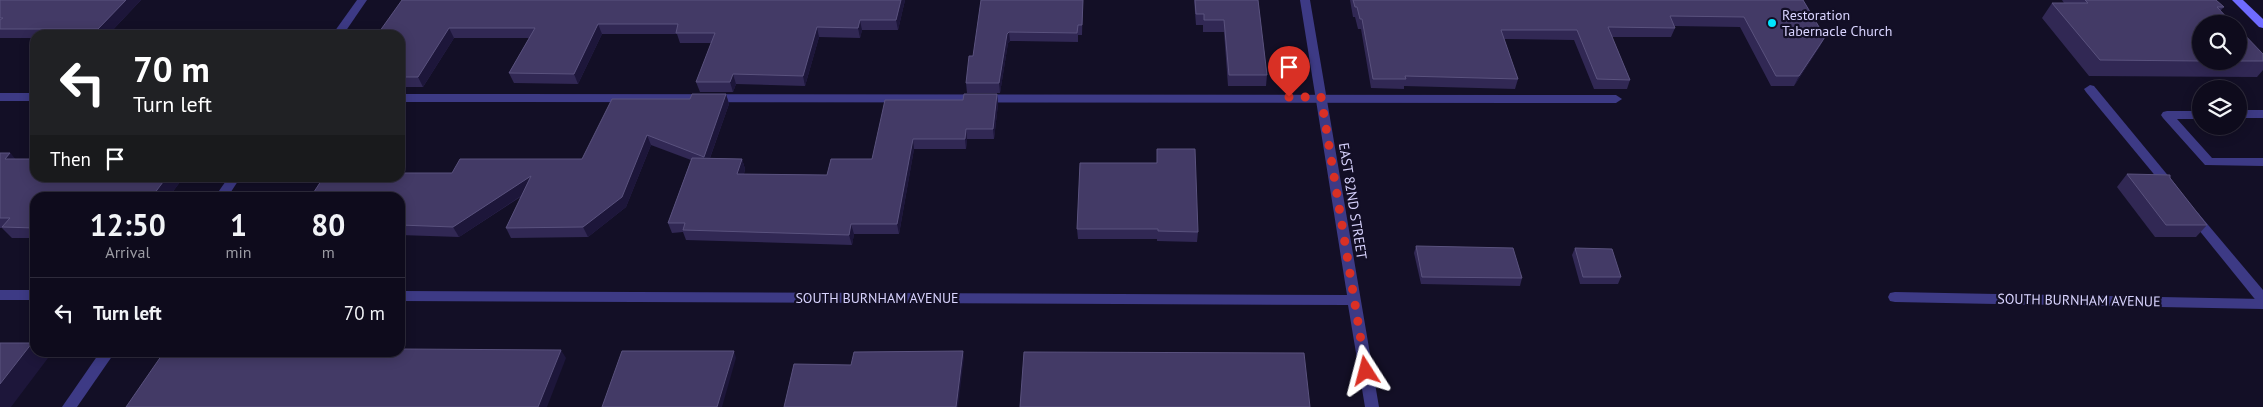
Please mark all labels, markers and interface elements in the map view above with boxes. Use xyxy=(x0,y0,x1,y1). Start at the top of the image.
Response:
place label: Restoration Tabernacle Church xyxy=(1782,6,1892,40)
map controls xyxy=(2192,15,2247,135)
button: search xyxy=(2192,15,2247,70)
marker: Restoration Tabernacle Church xyxy=(1766,17,1778,29)
text: 70 m xyxy=(133,46,210,92)
pin xyxy=(1268,46,1310,97)
icon: left xyxy=(50,50,115,115)
icon: arrive xyxy=(1275,53,1303,81)
button: layers xyxy=(2192,80,2247,135)
text: Turn left xyxy=(133,90,212,118)
street label: EAST 82ND STREET xyxy=(1335,141,1371,261)
icon: arrive xyxy=(101,145,129,173)
text: Then xyxy=(50,147,91,171)
text: 12:50 xyxy=(90,205,166,244)
text: 1 xyxy=(230,205,247,244)
text: 80 xyxy=(311,205,345,244)
text: Arrival xyxy=(105,242,150,262)
text: min xyxy=(226,242,252,262)
text: m xyxy=(322,242,335,262)
street label: SOUTH BURNHAM AVENUE xyxy=(795,289,959,307)
street label: SOUTH BURNHAM AVENUE xyxy=(1997,290,2161,310)
icon: left xyxy=(50,299,78,327)
text: Turn left xyxy=(93,301,162,325)
text: 70 m xyxy=(344,301,385,325)
position arrow xyxy=(1339,344,1391,396)

